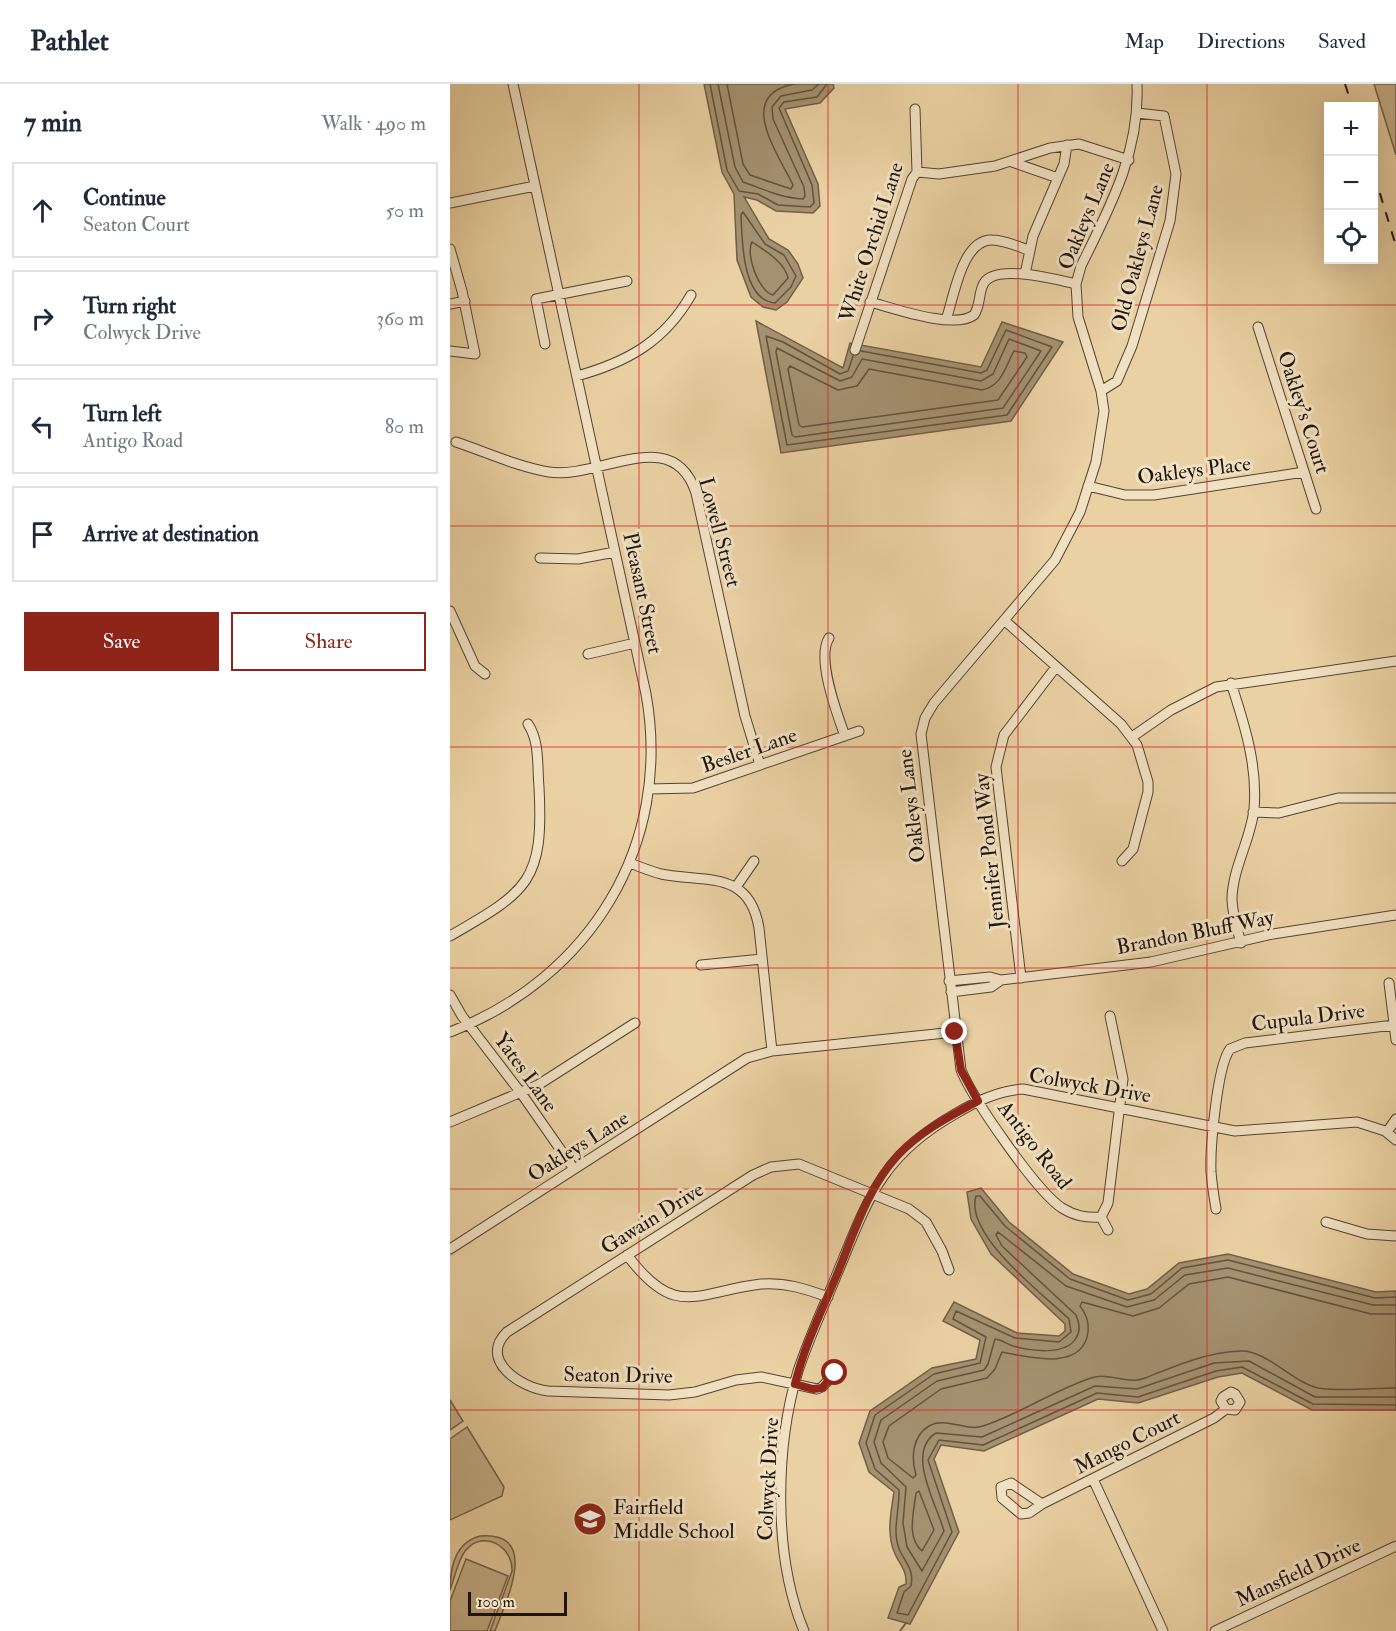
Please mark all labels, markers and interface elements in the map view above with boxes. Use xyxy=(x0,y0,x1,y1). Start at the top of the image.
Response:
text: Pathlet xyxy=(30,24,109,59)
text: Map xyxy=(1124,28,1164,55)
text: Directions xyxy=(1197,28,1285,55)
text: Saved xyxy=(1318,28,1366,55)
map controls xyxy=(1324,102,1378,264)
button: + xyxy=(1324,102,1378,156)
text: 7 min xyxy=(24,107,82,139)
text: Walk · 490 m xyxy=(321,111,426,136)
button: − xyxy=(1324,156,1378,210)
street label: Oakleys Lane xyxy=(1052,158,1121,274)
street label: White Orchid Lane xyxy=(833,159,910,326)
street label: Old Oakleys Lane xyxy=(1105,181,1170,335)
text: Continue xyxy=(83,184,166,212)
icon: ahead xyxy=(26,194,59,227)
text: 50 m xyxy=(385,198,424,223)
button: locate xyxy=(1324,210,1378,264)
text: Seaton Court xyxy=(83,212,190,237)
text: Turn right xyxy=(83,292,176,320)
icon: right xyxy=(26,302,59,335)
text: 360 m xyxy=(376,306,424,331)
text: Colwyck Drive xyxy=(83,320,201,345)
street label: Oakley's Court xyxy=(1271,347,1336,477)
text: Turn left xyxy=(83,400,162,428)
icon: left xyxy=(26,410,59,443)
text: 80 m xyxy=(385,414,424,439)
text: Antigo Road xyxy=(83,428,183,453)
street label: Oakleys Place xyxy=(1136,450,1253,491)
street label: Lowell Street xyxy=(692,474,747,590)
icon: arrive xyxy=(26,518,59,551)
text: Arrive at destination xyxy=(83,520,259,548)
street label: Pleasant Street xyxy=(616,530,669,656)
button: Save xyxy=(24,612,219,671)
button: Share xyxy=(231,612,426,671)
street label: Besler Lane xyxy=(698,721,801,779)
street label: Oakleys Lane xyxy=(891,747,932,864)
street label: Jennifer Pond Way xyxy=(968,771,1011,931)
street label: Brandon Bluff Way xyxy=(1114,904,1277,961)
street label: Cupula Drive xyxy=(1250,997,1366,1038)
route end xyxy=(941,1018,967,1044)
street label: Yates Lane xyxy=(488,1027,564,1118)
street label: Colwyck Drive xyxy=(1027,1061,1153,1110)
street label: Antigo Road xyxy=(991,1095,1078,1196)
street label: Oakleys Lane xyxy=(523,1105,634,1188)
street label: Gawain Drive xyxy=(596,1176,709,1261)
route start xyxy=(821,1359,847,1385)
street label: Seaton Drive xyxy=(563,1361,673,1390)
street label: Mango Court xyxy=(1070,1404,1185,1481)
street label: Colwyck Drive xyxy=(752,1416,785,1541)
place label: Fairfield Middle School xyxy=(613,1494,735,1545)
school or university icon: Fairfield Middle School xyxy=(572,1501,608,1537)
street label: Mansfield Drive xyxy=(1231,1532,1365,1613)
scale bar xyxy=(468,1589,567,1616)
text: 100 m xyxy=(477,1592,515,1612)

